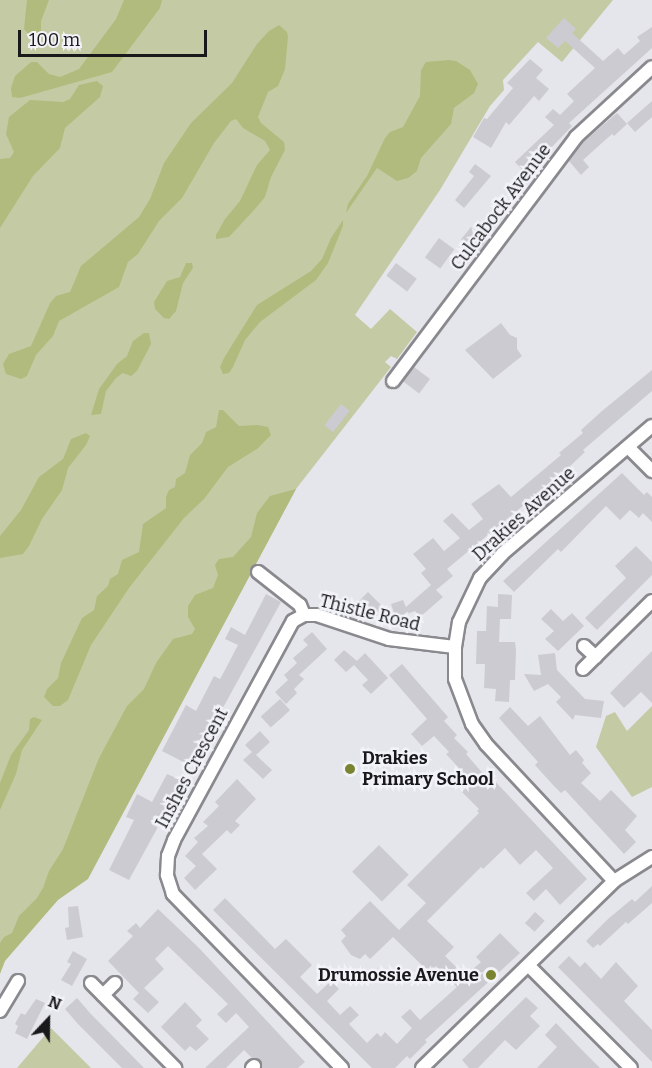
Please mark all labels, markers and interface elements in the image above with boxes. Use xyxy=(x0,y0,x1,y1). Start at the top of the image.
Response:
scale bar xyxy=(21,18,210,56)
text: 100 m xyxy=(29,29,80,51)
street label: Culcabock Avenue xyxy=(446,139,556,275)
street label: Drakies Avenue xyxy=(468,462,580,566)
street label: Thistle Road xyxy=(318,590,422,636)
street label: Inshes Crescent xyxy=(151,704,233,832)
place label: Drakies Primary School xyxy=(362,748,494,790)
marker: Drakies Primary School xyxy=(343,762,357,776)
place label: Drumossie Avenue xyxy=(318,964,479,986)
marker: Drumossie Avenue xyxy=(484,968,498,982)
north arrow xyxy=(18,990,78,1050)
text: N xyxy=(46,992,64,1014)

